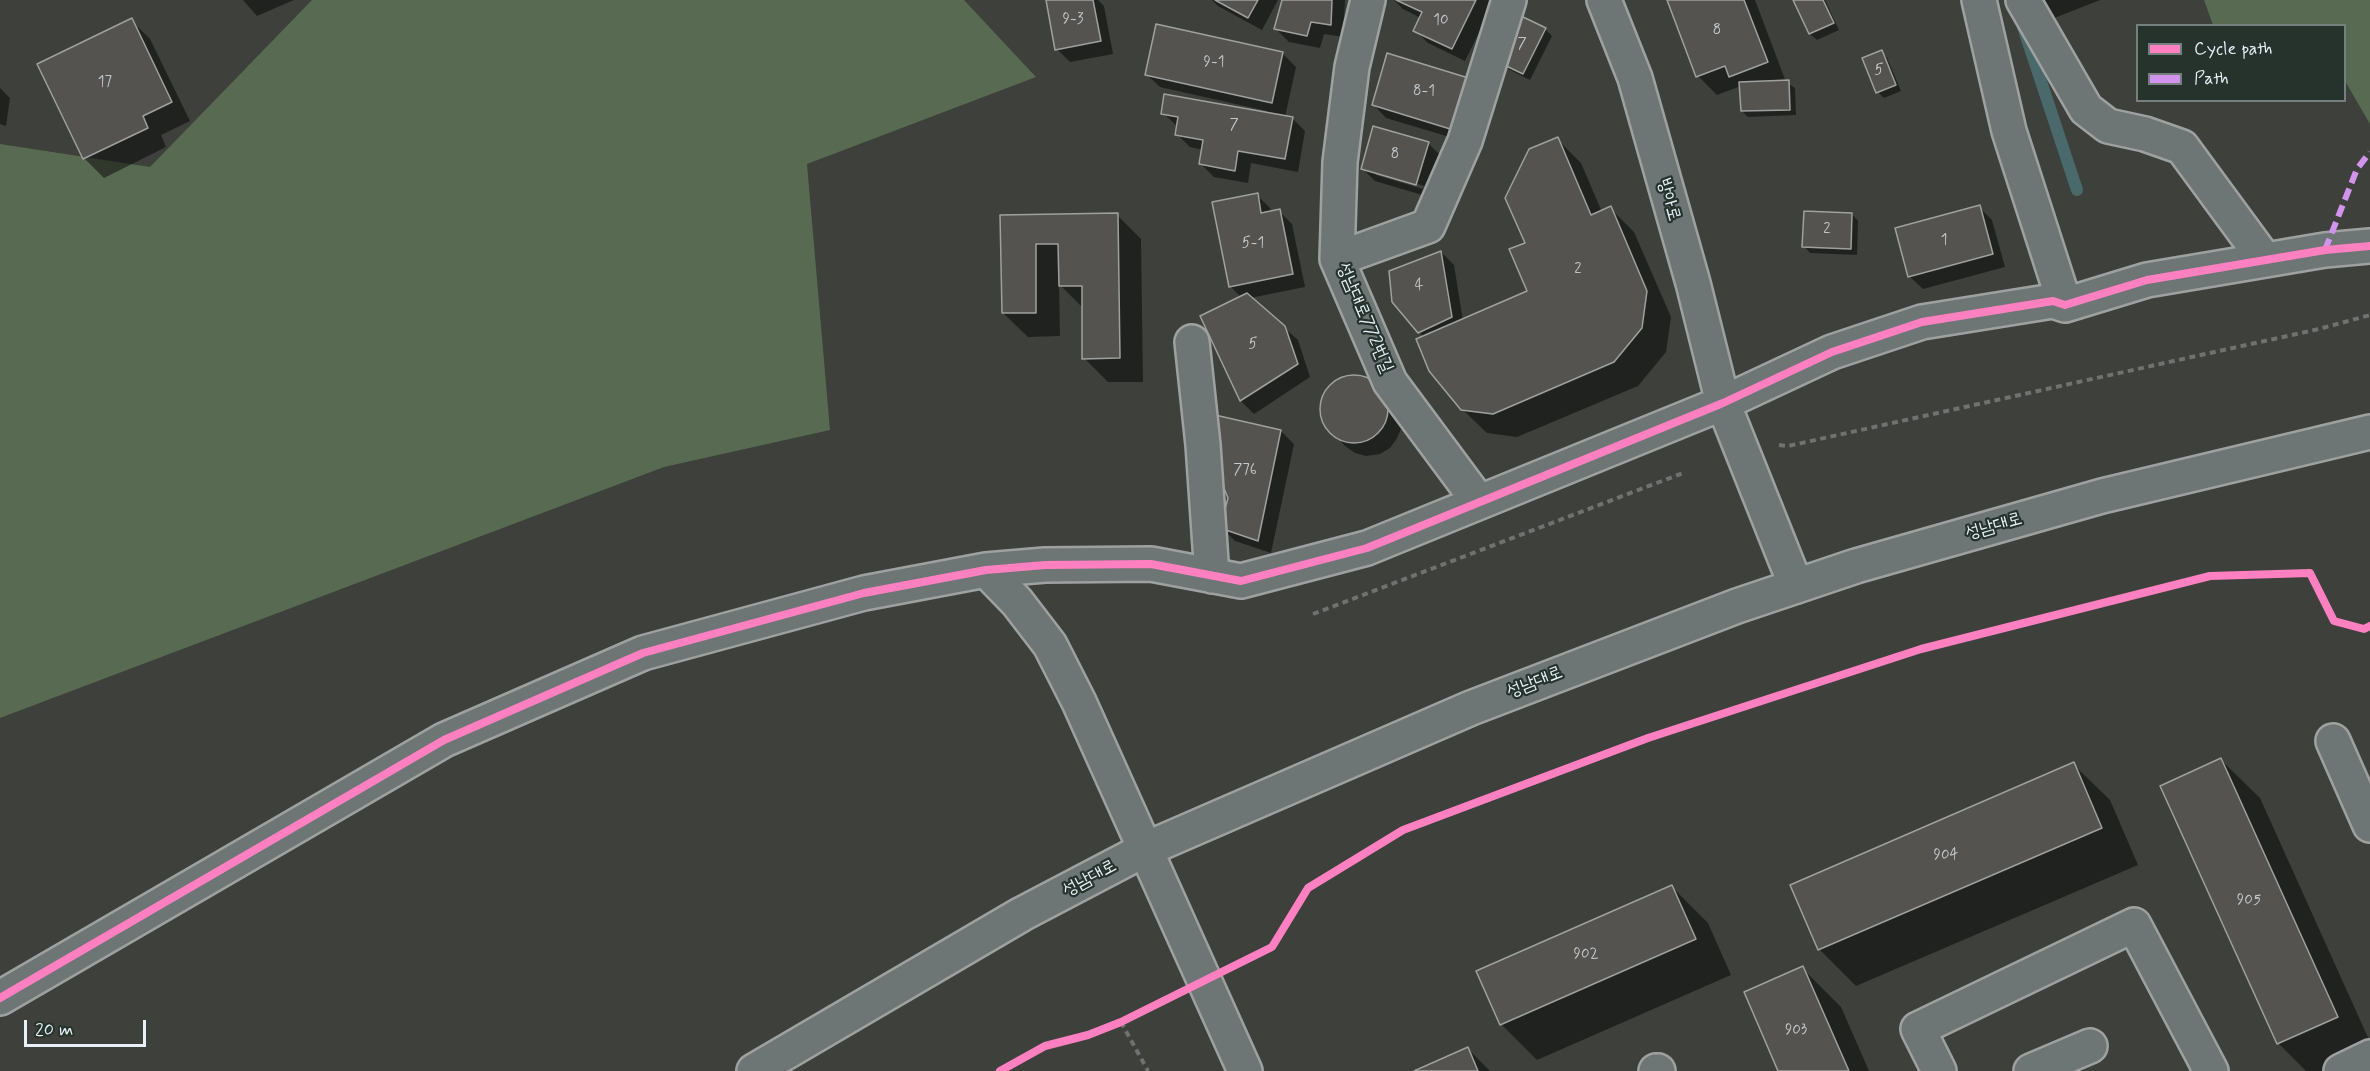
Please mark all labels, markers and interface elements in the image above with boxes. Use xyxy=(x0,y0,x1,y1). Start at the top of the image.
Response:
house number: 9-3 xyxy=(1063,11,1083,29)
house number: 10 xyxy=(1433,12,1449,30)
house number: 8 xyxy=(1713,22,1721,40)
legend xyxy=(2136,24,2346,102)
house number: 7 xyxy=(1517,36,1527,54)
text: Cycle path xyxy=(2194,37,2272,61)
house number: 9-1 xyxy=(1204,54,1224,72)
house number: 5 xyxy=(1875,62,1883,80)
text: Path xyxy=(2194,67,2229,91)
house number: 17 xyxy=(98,74,112,92)
house number: 8-1 xyxy=(1413,83,1435,101)
house number: 7 xyxy=(1229,117,1239,135)
house number: 8 xyxy=(1391,146,1399,164)
street label: 방아로 xyxy=(1652,176,1684,224)
house number: 2 xyxy=(1823,221,1831,239)
house number: 1 xyxy=(1941,232,1947,250)
house number: 5-1 xyxy=(1242,235,1264,253)
street label: 성남대로772번길 xyxy=(1331,260,1397,376)
house number: 2 xyxy=(1574,261,1582,279)
house number: 4 xyxy=(1415,277,1423,295)
house number: 5 xyxy=(1249,336,1257,354)
house number: 776 xyxy=(1233,462,1257,480)
street label: 성남대로 xyxy=(1963,509,2025,545)
street label: 성남대로 xyxy=(1504,663,1566,703)
house number: 904 xyxy=(1934,847,1958,865)
street label: 성남대로 xyxy=(1059,856,1121,902)
house number: 905 xyxy=(2237,892,2261,910)
house number: 902 xyxy=(1574,946,1598,964)
scale bar xyxy=(27,1008,148,1046)
text: 20 m xyxy=(35,1018,73,1042)
house number: 903 xyxy=(1785,1022,1807,1040)

